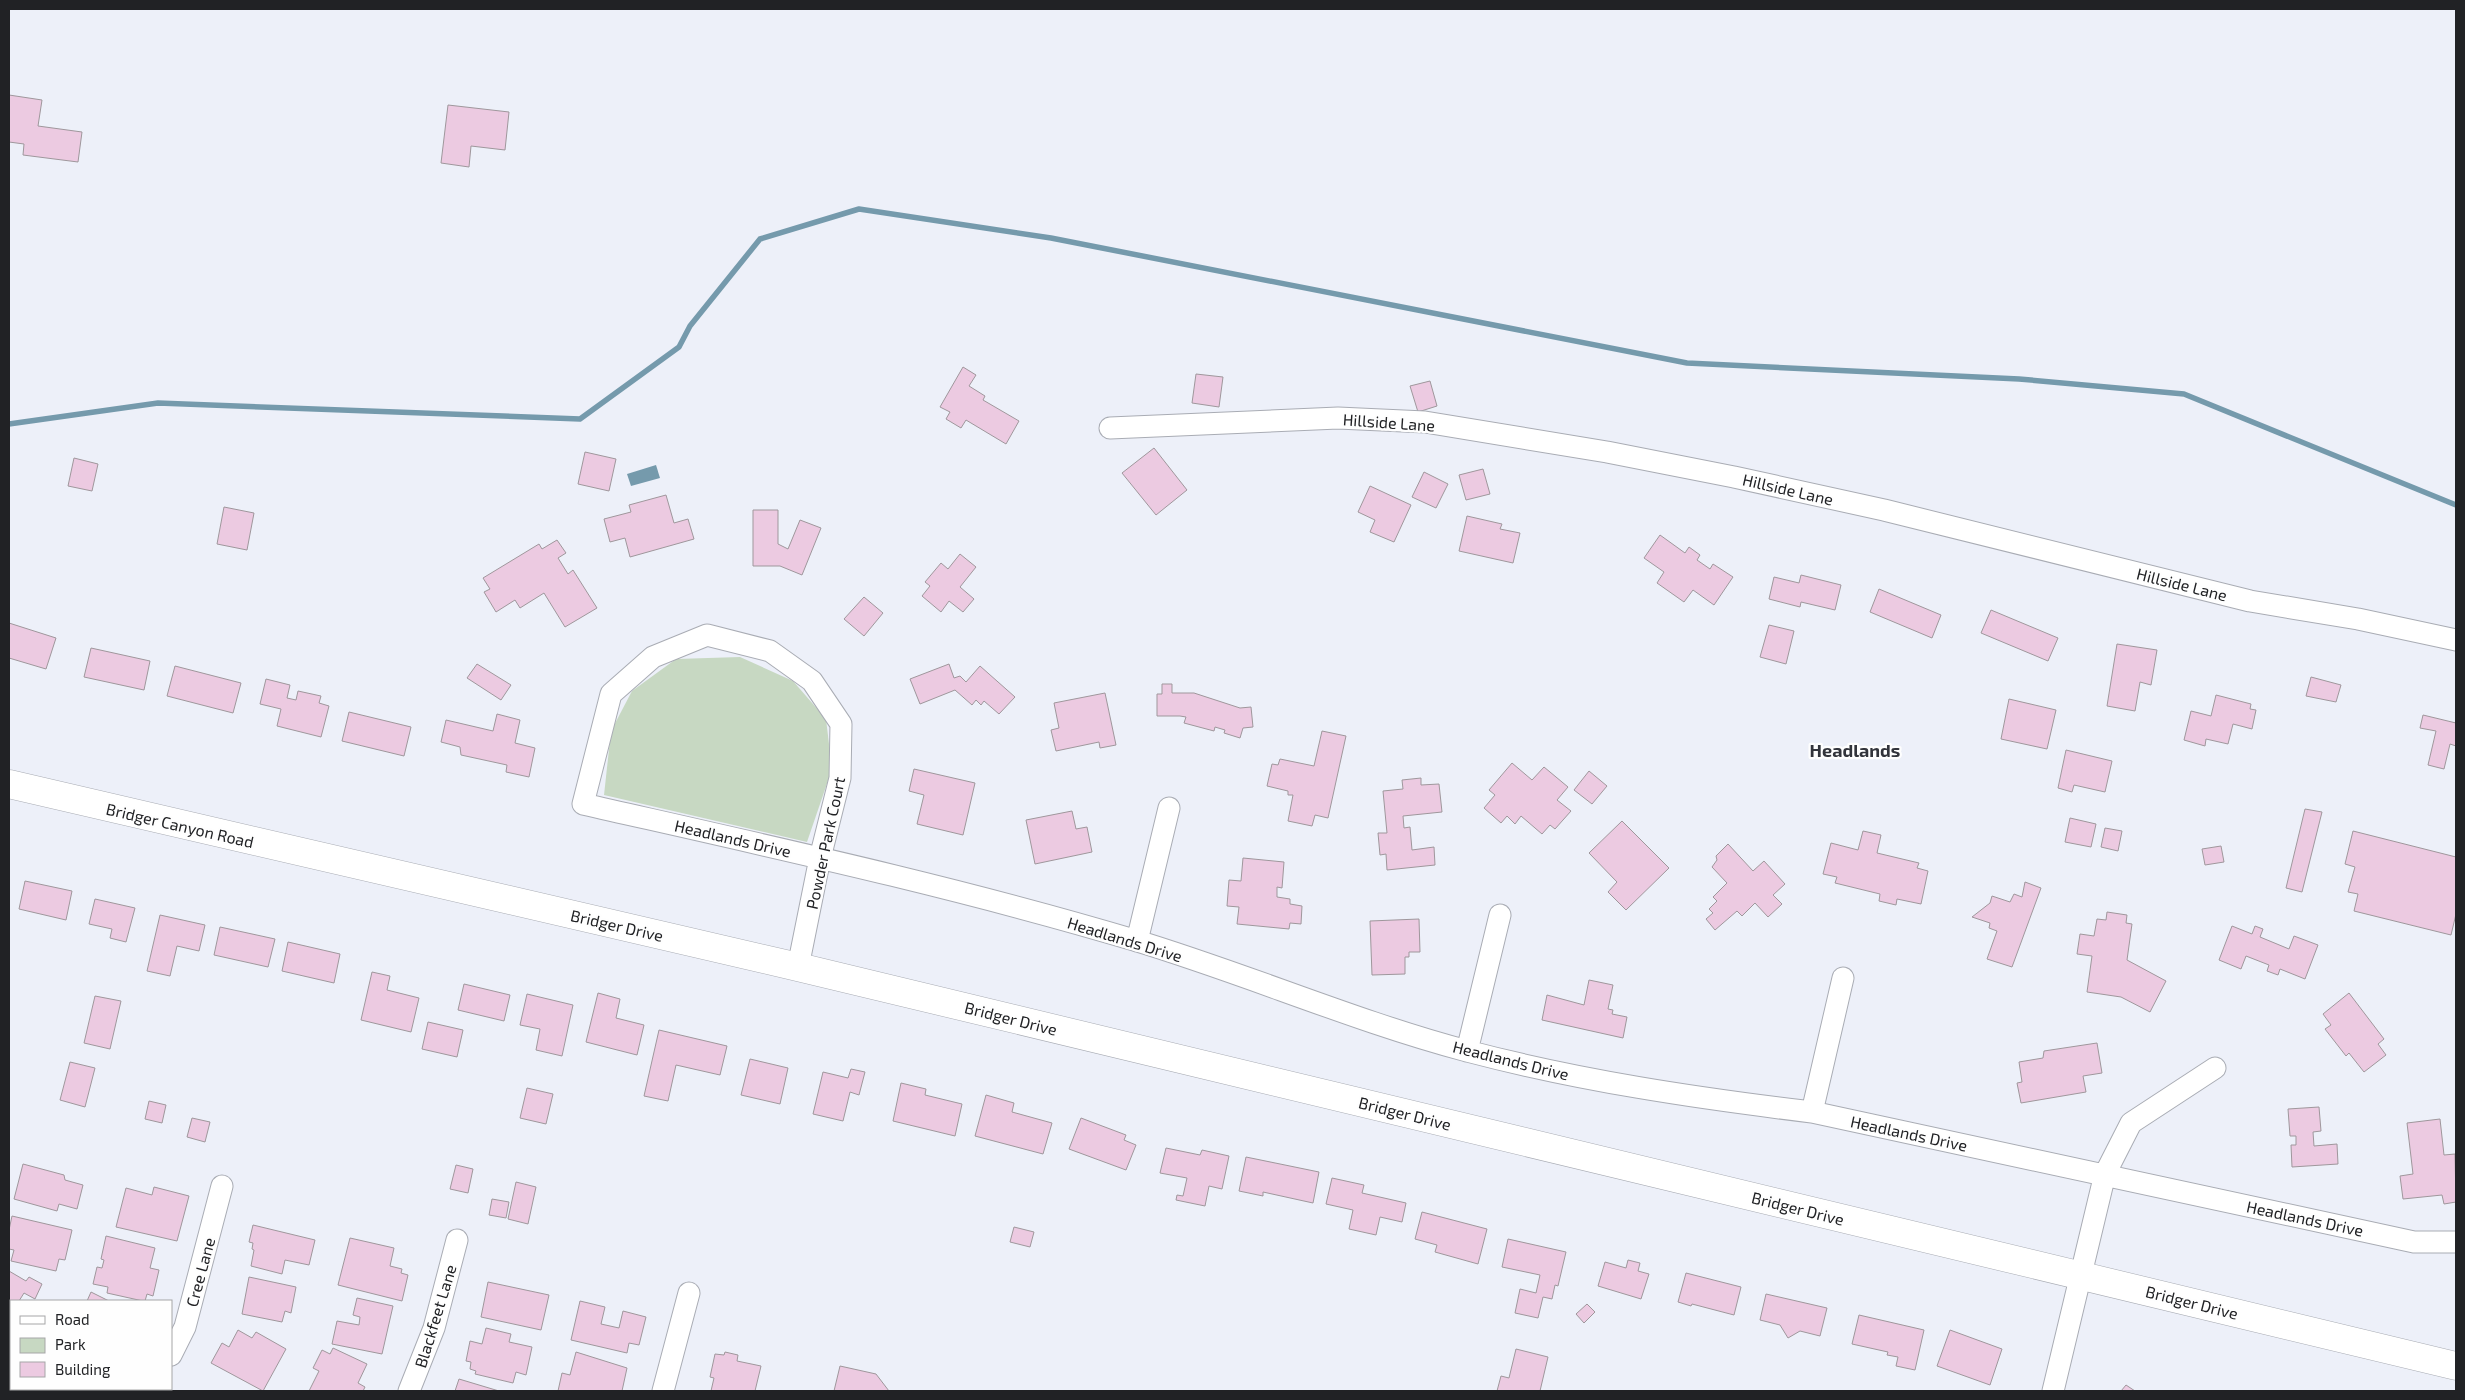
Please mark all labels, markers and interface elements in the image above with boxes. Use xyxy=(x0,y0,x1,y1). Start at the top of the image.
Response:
street label: Hillside Lane xyxy=(1342,409,1436,435)
street label: Hillside Lane xyxy=(1741,469,1835,509)
street label: Hillside Lane xyxy=(2135,564,2229,604)
district label: Headlands xyxy=(1810,739,1900,761)
street label: Powder Park Court xyxy=(802,775,848,911)
street label: Bridger Canyon Road xyxy=(104,799,256,851)
street label: Headlands Drive xyxy=(673,815,793,861)
street label: Bridger Drive xyxy=(569,905,665,945)
street label: Headlands Drive xyxy=(1065,913,1185,965)
street label: Bridger Drive xyxy=(963,997,1059,1039)
street label: Headlands Drive xyxy=(1451,1036,1571,1084)
street label: Bridger Drive xyxy=(1357,1092,1453,1134)
street label: Headlands Drive xyxy=(1849,1111,1969,1155)
street label: Bridger Drive xyxy=(1750,1187,1846,1229)
street label: Headlands Drive xyxy=(2245,1196,2365,1240)
street label: Cree Lane xyxy=(182,1235,218,1309)
street label: Blackfeet Lane xyxy=(410,1262,460,1370)
street label: Bridger Drive xyxy=(2144,1281,2240,1323)
legend xyxy=(10,1300,172,1390)
text: Road xyxy=(55,1310,90,1328)
text: Park xyxy=(55,1335,86,1353)
text: Building xyxy=(55,1360,111,1378)

